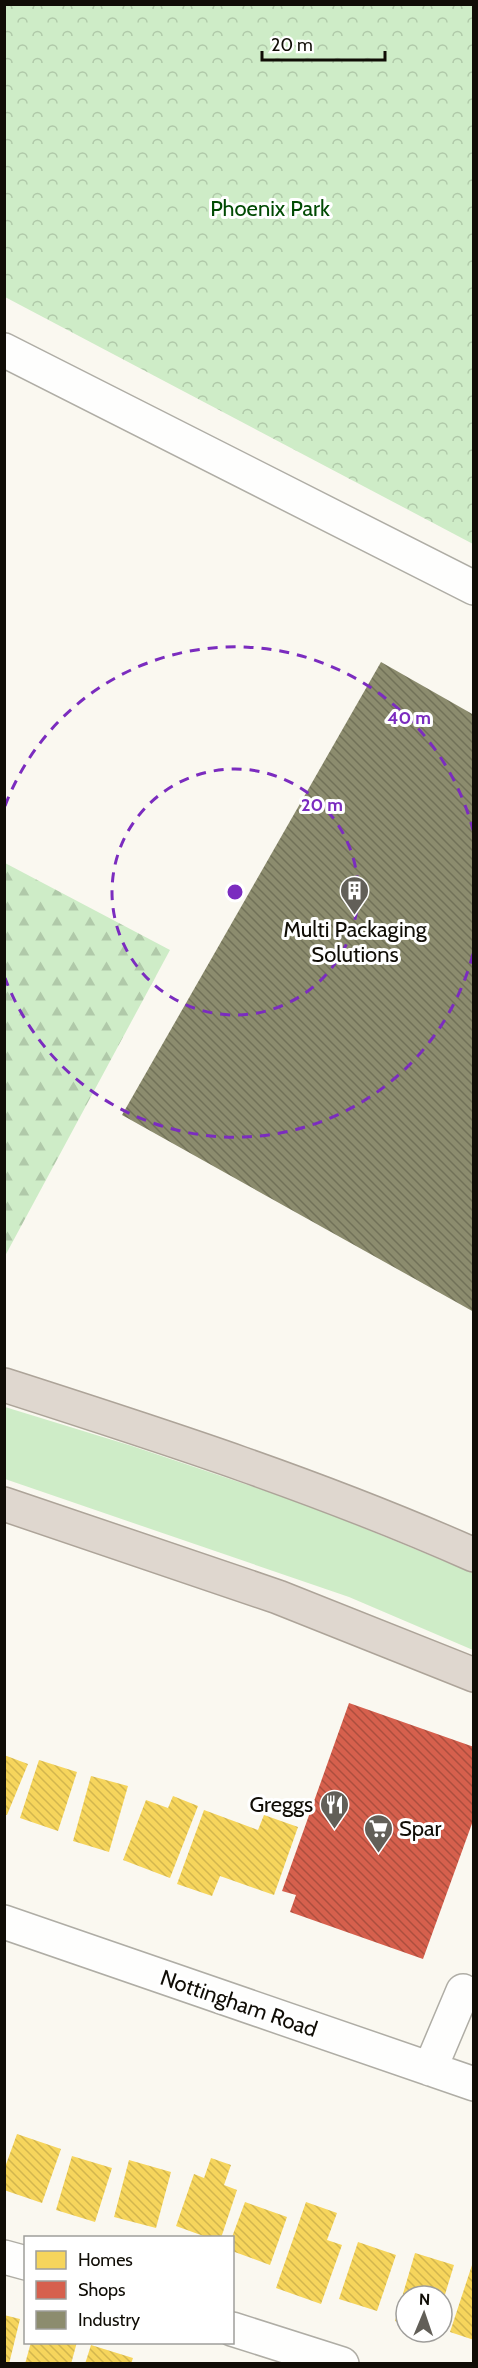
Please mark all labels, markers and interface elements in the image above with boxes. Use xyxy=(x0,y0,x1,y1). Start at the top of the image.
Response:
scale bar xyxy=(262,24,385,62)
text: 20 m xyxy=(271,34,313,56)
park label: Phoenix Park xyxy=(210,195,330,222)
text: 40 m xyxy=(387,707,431,729)
text: 20 m xyxy=(301,794,343,816)
building icon: Multi Packaging Solutions xyxy=(339,874,371,916)
centre of rings xyxy=(225,882,245,902)
place label: Multi Packaging Solutions xyxy=(283,916,428,968)
restaurant icon: Greggs xyxy=(318,1788,350,1830)
place label: Greggs xyxy=(249,1791,313,1818)
supermarket icon: Spar xyxy=(362,1812,394,1854)
place label: Spar xyxy=(399,1815,442,1842)
street label: Nottingham Road xyxy=(157,1964,321,2043)
legend xyxy=(24,2236,234,2344)
text: Homes xyxy=(78,2249,133,2271)
text: Shops xyxy=(78,2279,126,2301)
north arrow xyxy=(394,2284,454,2344)
text: N xyxy=(419,2290,430,2309)
text: Industry xyxy=(78,2309,140,2331)

